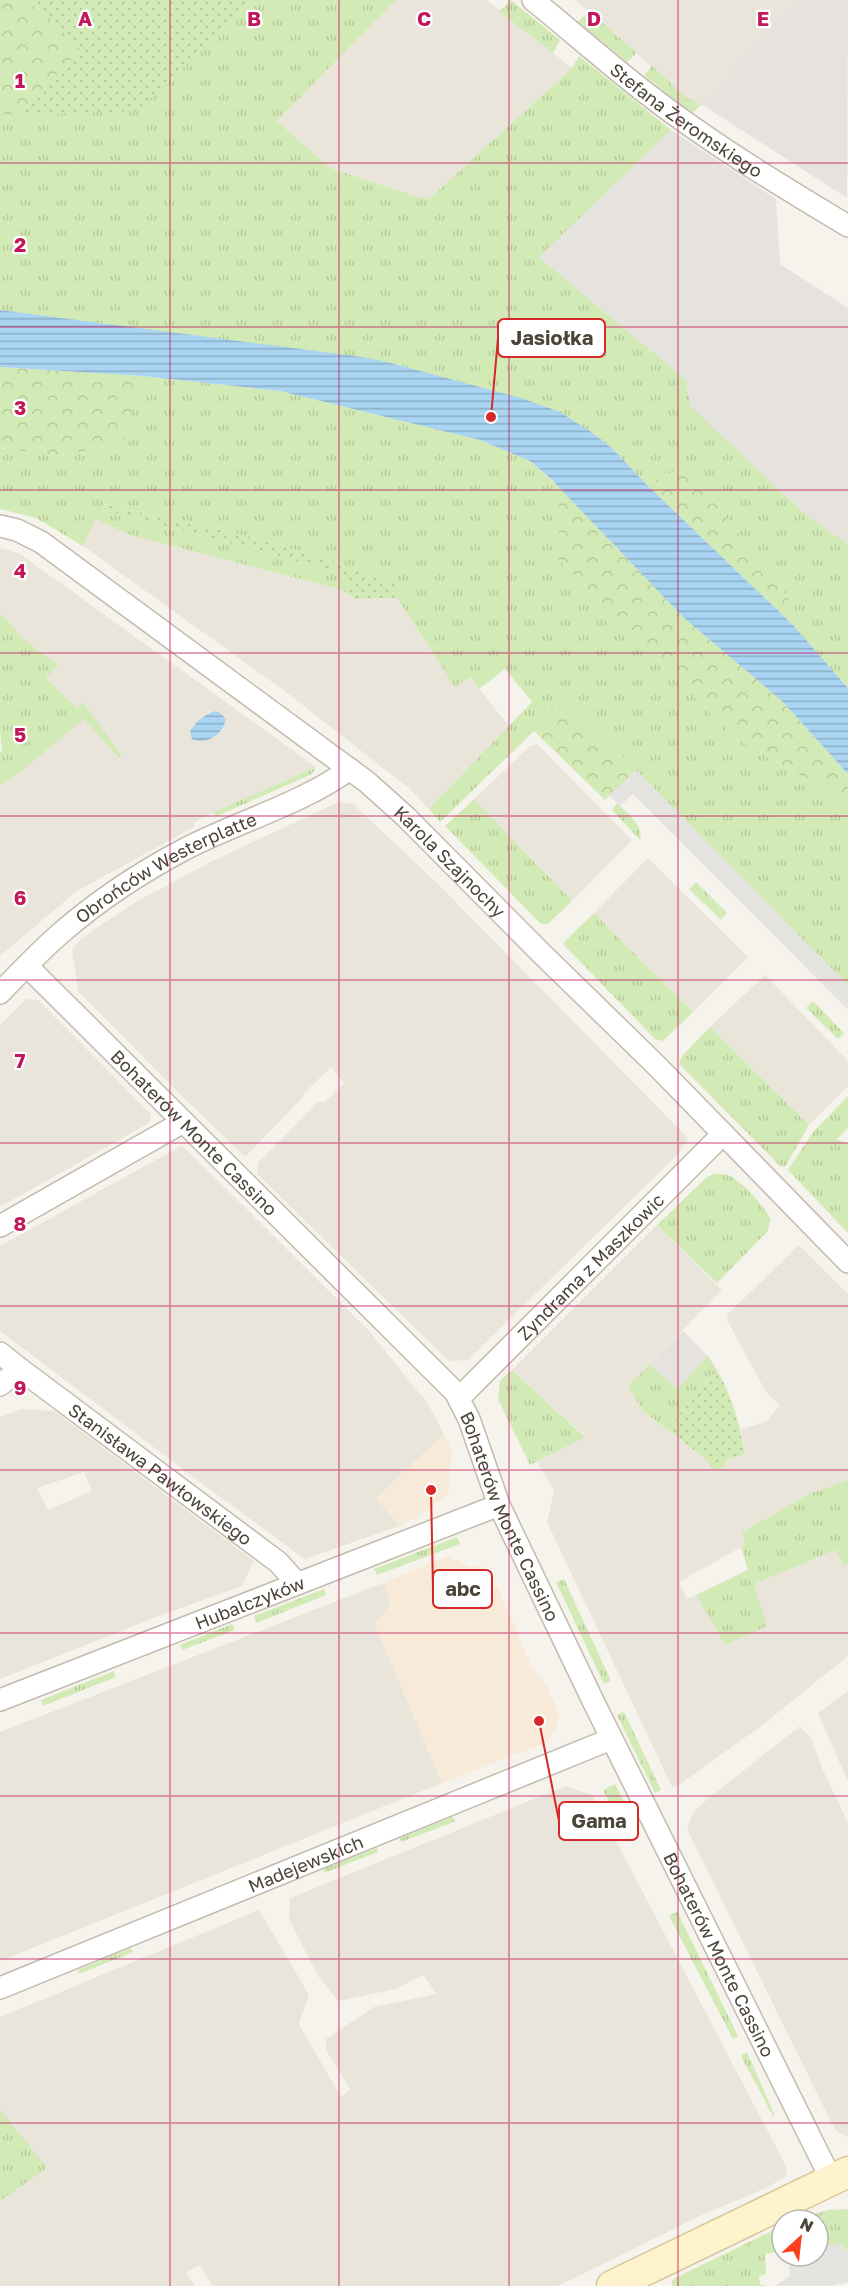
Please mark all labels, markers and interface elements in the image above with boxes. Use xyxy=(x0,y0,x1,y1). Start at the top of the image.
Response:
text: A xyxy=(78,6,92,30)
text: B xyxy=(247,6,261,30)
text: C xyxy=(417,6,431,30)
text: D xyxy=(587,6,601,30)
text: E xyxy=(757,6,769,30)
street label: Stefana Żeromskiego xyxy=(606,58,767,182)
text: 1 xyxy=(15,68,25,92)
text: 2 xyxy=(14,232,26,256)
callout: Jasiołka xyxy=(498,319,605,357)
text: Jasiołka xyxy=(511,325,593,349)
text: 3 xyxy=(14,395,26,419)
text: 4 xyxy=(14,558,26,582)
text: 5 xyxy=(14,722,26,746)
street label: Karola Szajnochy xyxy=(390,801,510,922)
street label: Obrońców Westerplatte xyxy=(71,807,260,928)
text: 6 xyxy=(14,885,26,909)
street label: Bohaterów Monte Cassino xyxy=(107,1045,282,1220)
text: 7 xyxy=(15,1048,26,1072)
street label: Zyndrama z Maszkowic xyxy=(513,1189,668,1344)
text: 8 xyxy=(14,1211,26,1235)
text: 9 xyxy=(14,1375,26,1399)
street label: Stanisława Pawłowskiego xyxy=(64,1398,256,1550)
street label: Bohaterów Monte Cassino xyxy=(456,1408,564,1625)
callout: abc xyxy=(433,1570,492,1608)
street label: Hubalczyków xyxy=(192,1571,308,1634)
text: abc xyxy=(445,1576,481,1600)
callout: Gama xyxy=(559,1802,638,1840)
text: Gama xyxy=(571,1808,627,1832)
street label: Madejewskich xyxy=(245,1830,366,1897)
street label: Bohaterów Monte Cassino xyxy=(659,1849,779,2061)
north arrow xyxy=(770,2208,830,2268)
text: N xyxy=(797,2213,817,2236)

